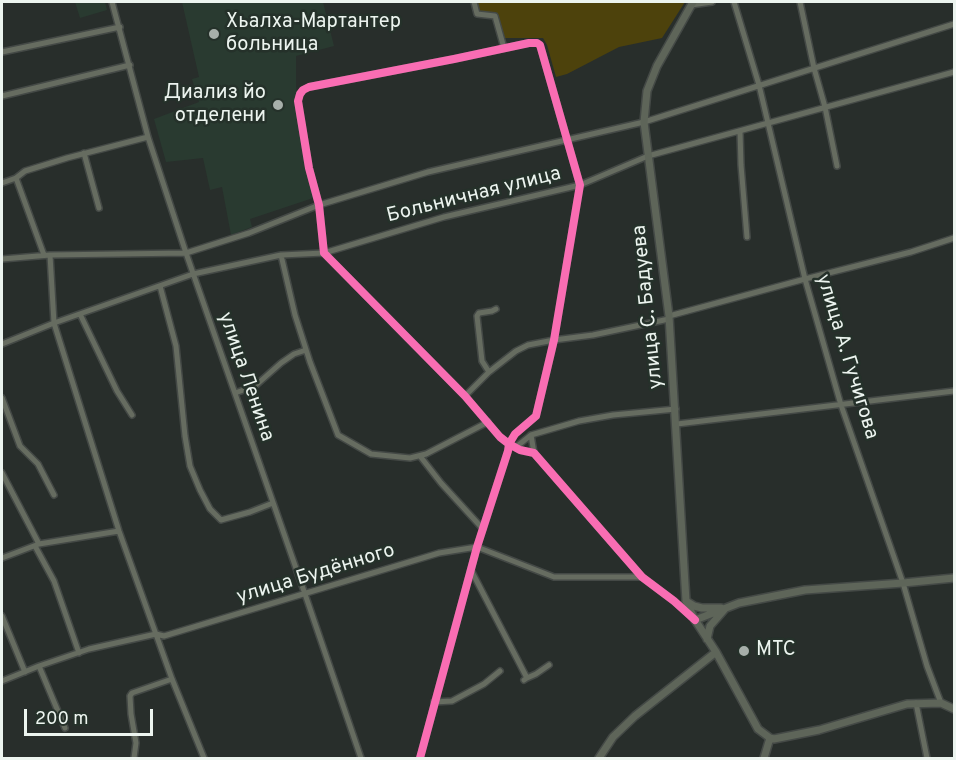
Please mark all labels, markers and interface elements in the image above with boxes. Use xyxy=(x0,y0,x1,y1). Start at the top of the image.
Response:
place label: Хьалха-Мартантер больница xyxy=(226,11,401,58)
marker: Хьалха-Мартантер больница xyxy=(207,27,221,41)
place label: Диализ йо отделени xyxy=(164,82,266,129)
marker: Диализ йо отделени xyxy=(271,98,285,112)
street label: Больничная улица xyxy=(384,163,564,229)
street label: улица С. Бадуева xyxy=(628,224,670,390)
street label: улица А. Гучигова xyxy=(809,271,883,443)
street label: улица Ленина xyxy=(212,309,278,445)
street label: улица Будённого xyxy=(234,540,398,610)
place label: МТС xyxy=(756,639,796,663)
marker: МТС xyxy=(737,644,751,658)
scale bar xyxy=(27,697,156,735)
text: 200 m xyxy=(35,708,88,731)

